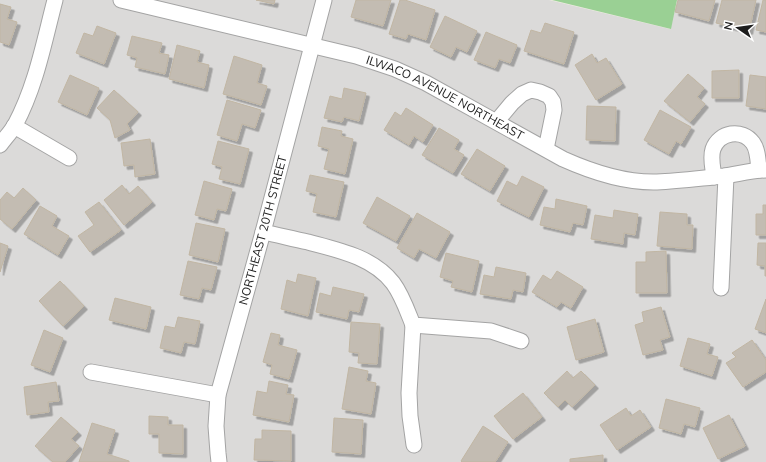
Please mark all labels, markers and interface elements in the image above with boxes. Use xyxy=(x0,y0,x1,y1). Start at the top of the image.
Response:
north arrow xyxy=(718,8,758,48)
text: N xyxy=(721,20,736,31)
street label: ILWACO AVENUE NORTHEAST xyxy=(364,52,527,143)
street label: NORTHEAST 20TH STREET xyxy=(235,153,290,307)

